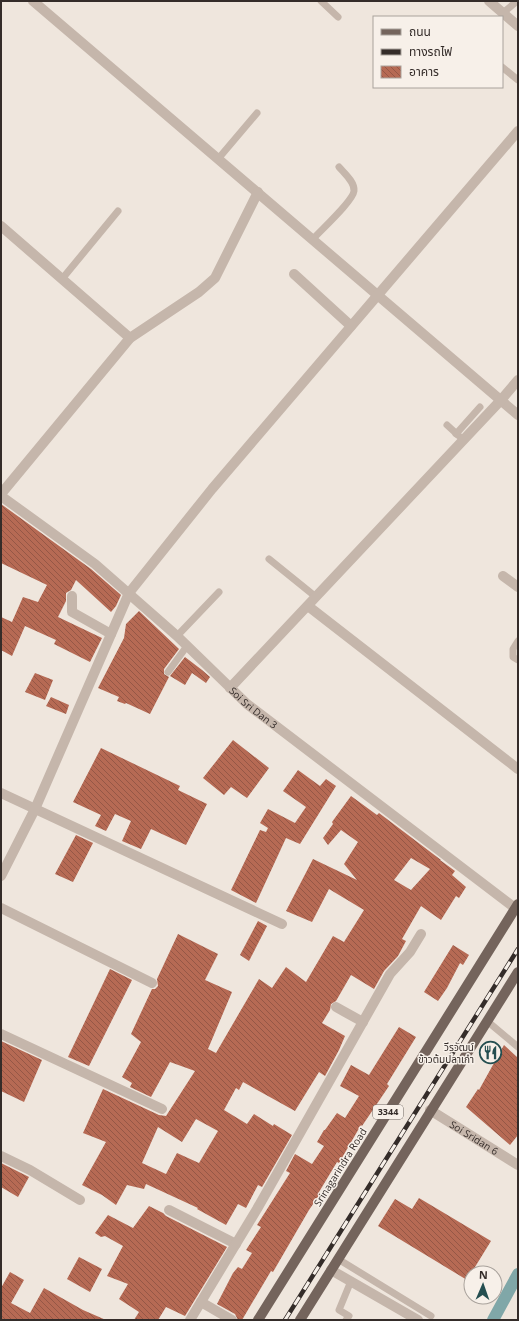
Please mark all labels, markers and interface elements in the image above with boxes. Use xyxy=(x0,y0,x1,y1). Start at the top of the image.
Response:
legend xyxy=(373,16,503,88)
text: ถนน xyxy=(409,23,431,40)
text: ทางรถไฟ xyxy=(409,43,452,60)
text: อาคาร xyxy=(409,63,439,80)
street label: Soi Sri Dan 3 xyxy=(226,684,281,732)
place label: วีรวัฒน์ ข้าวต้มปลาเก๋า xyxy=(418,1040,474,1066)
restaurant icon: วีรวัฒน์ ข้าวต้มปลาเก๋า xyxy=(477,1040,503,1066)
road number: 3344 xyxy=(373,1105,403,1119)
street label: Soi Sridan 6 xyxy=(447,1117,501,1158)
street label: Srinagarindra Road xyxy=(310,1125,370,1209)
north arrow xyxy=(463,1265,503,1305)
text: N xyxy=(479,1267,488,1282)

